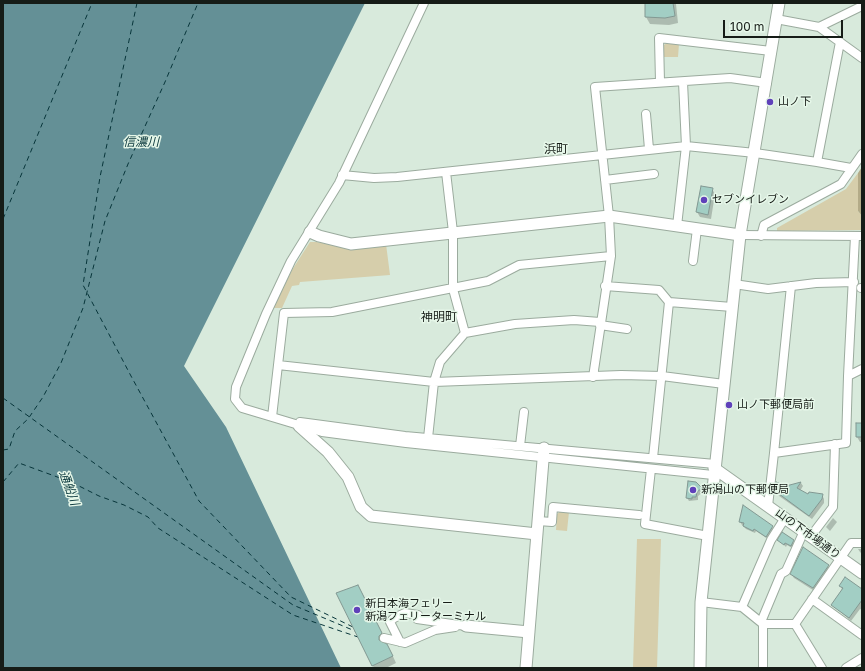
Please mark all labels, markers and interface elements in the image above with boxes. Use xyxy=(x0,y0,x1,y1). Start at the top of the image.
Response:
scale bar xyxy=(725,12,845,38)
text: 100 m xyxy=(730,19,764,34)
place label: 山ノ下 xyxy=(778,95,811,109)
marker: 山ノ下 xyxy=(765,97,775,107)
water label: 信濃川 xyxy=(123,135,159,149)
district label: 浜町 xyxy=(544,142,568,156)
place label: セブンイレブン xyxy=(712,193,789,207)
marker: セブンイレブン xyxy=(699,195,709,205)
district label: 神明町 xyxy=(421,310,457,324)
place label: 山ノ下郵便局前 xyxy=(737,398,814,412)
marker: 山ノ下郵便局前 xyxy=(724,400,734,410)
water label: 通船川 xyxy=(56,469,82,507)
place label: 新潟山の下郵便局 xyxy=(701,483,789,497)
marker: 新潟山の下郵便局 xyxy=(688,485,698,495)
street label: 山の下市場通り xyxy=(773,506,843,562)
place label: 新日本海フェリー 新潟フェリーターミナル xyxy=(365,597,486,623)
marker: 新日本海フェリー 新潟フェリーターミナル xyxy=(352,605,362,615)

